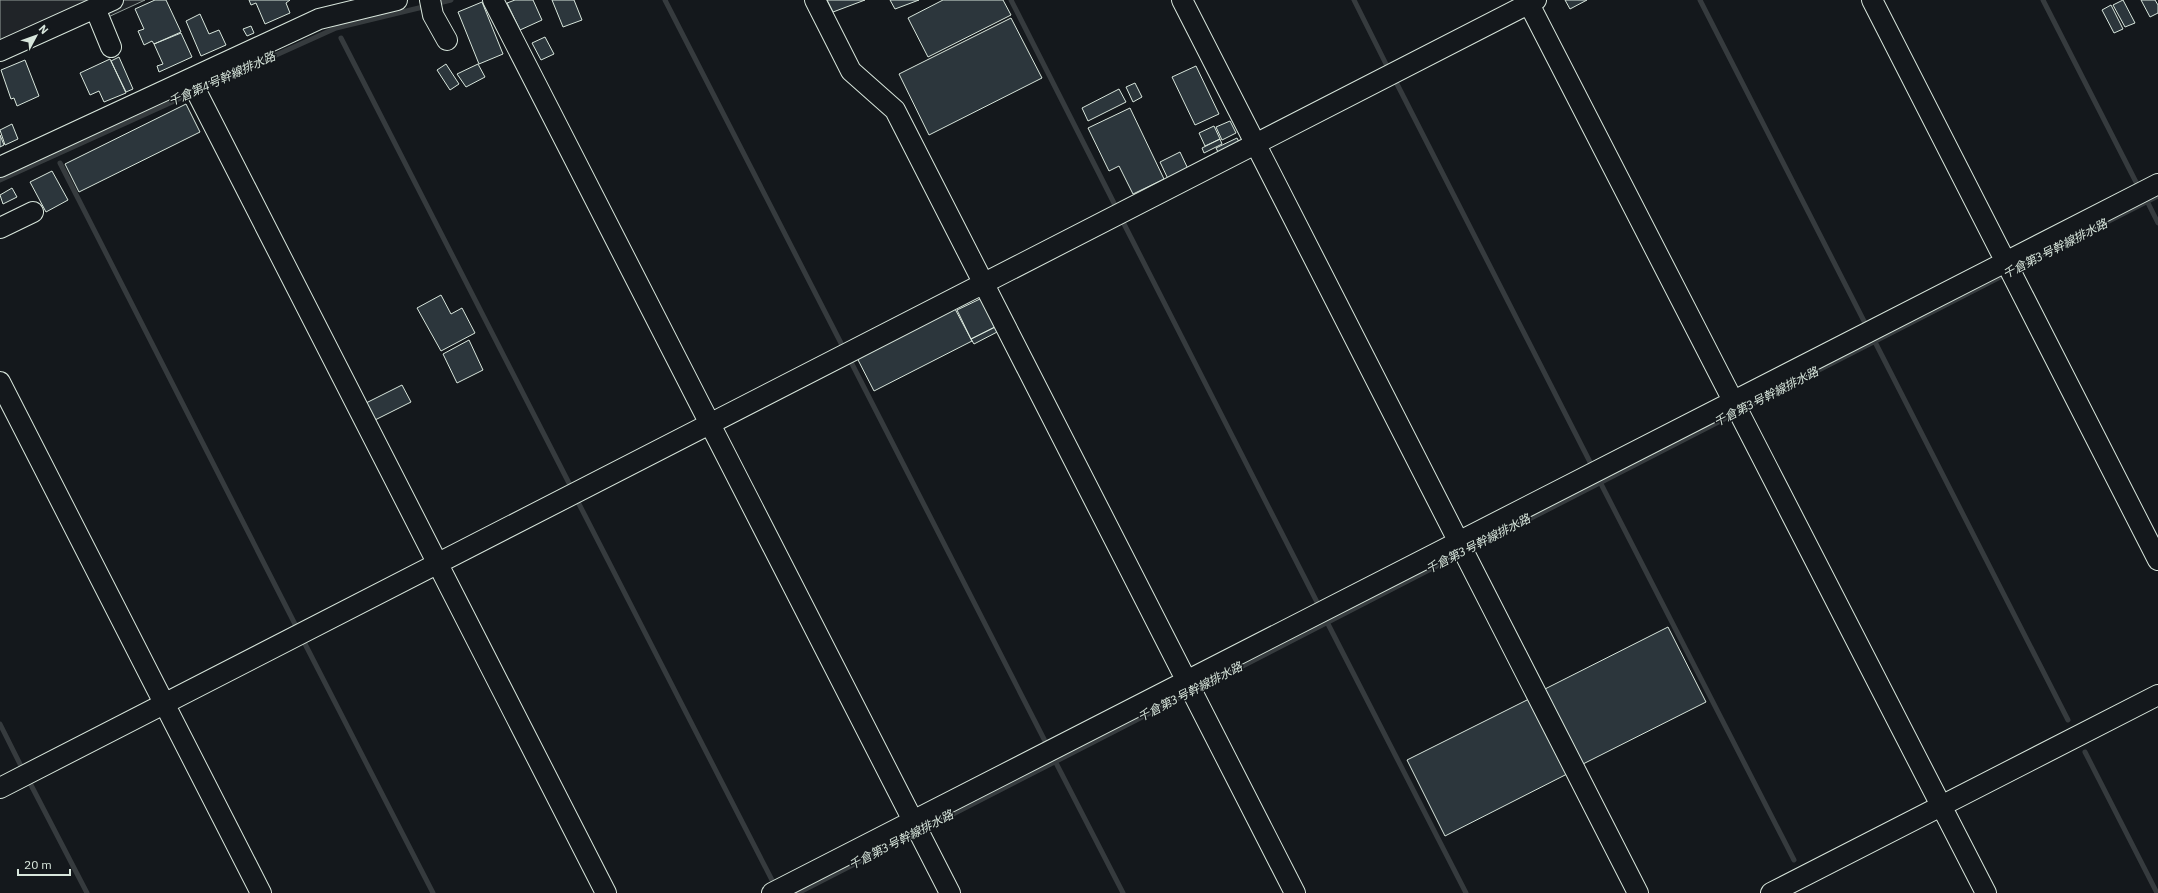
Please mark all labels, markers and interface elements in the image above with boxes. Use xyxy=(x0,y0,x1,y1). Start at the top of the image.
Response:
north arrow xyxy=(16,16,56,56)
text: N xyxy=(36,22,51,37)
water label: 千倉第4号幹線排水路 xyxy=(166,48,278,109)
water label: 千倉第3号幹線排水路 xyxy=(2000,215,2110,281)
water label: 千倉第3号幹線排水路 xyxy=(1711,363,1821,429)
water label: 千倉第3号幹線排水路 xyxy=(1423,510,1533,576)
water label: 千倉第3号幹線排水路 xyxy=(1135,658,1245,724)
water label: 千倉第3号幹線排水路 xyxy=(846,806,956,872)
scale bar xyxy=(18,851,70,877)
text: 20 m xyxy=(24,857,52,872)

